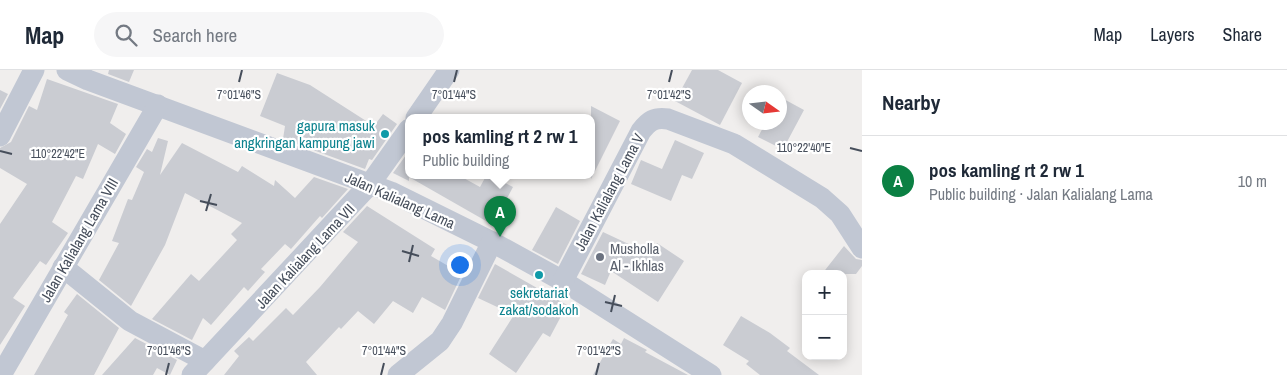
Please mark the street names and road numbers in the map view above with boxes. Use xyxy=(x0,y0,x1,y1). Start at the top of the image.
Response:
street label: Jalan Kalialang Lama V xyxy=(569,129,649,254)
street label: Jalan Kalialang Lama xyxy=(342,166,458,234)
street label: Jalan Kalialang Lama VIII xyxy=(35,174,123,306)
street label: Jalan Kalialang Lama VII xyxy=(251,199,359,313)

